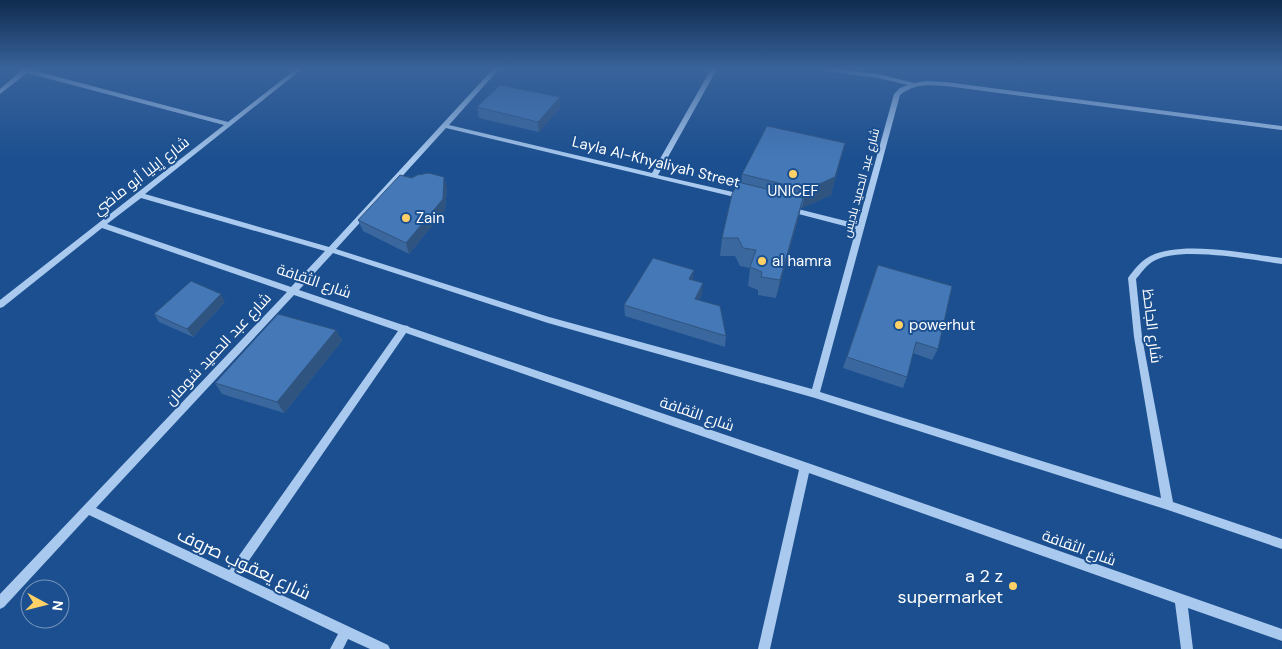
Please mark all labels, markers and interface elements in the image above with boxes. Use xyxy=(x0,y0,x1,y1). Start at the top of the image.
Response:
street label: شارع عبد الحميد باديس xyxy=(839,127,883,239)
street label: Layla Al-Khyaliyah Street xyxy=(570,131,742,193)
street label: شارع إيليا أبو ماضي xyxy=(89,132,195,222)
marker: UNICEF xyxy=(787,168,799,180)
place label: UNICEF xyxy=(768,181,818,201)
place label: Zain xyxy=(416,208,445,228)
marker: Zain xyxy=(400,212,412,224)
place label: al hamra xyxy=(772,251,831,271)
marker: al hamra xyxy=(756,255,768,267)
street label: شارع الثقافة xyxy=(274,259,354,304)
street label: شارع عبد الحميد شومان xyxy=(160,288,276,410)
street label: شارع الجاحظ xyxy=(1137,288,1166,365)
place label: powerhut xyxy=(909,315,975,335)
marker: powerhut xyxy=(893,319,905,331)
street label: شارع الثقافة xyxy=(657,392,737,437)
street label: شارع يعقوب صروف xyxy=(173,523,315,605)
street label: شارع الثقافة xyxy=(1039,525,1119,572)
place label: a 2 z supermarket xyxy=(898,564,1003,609)
north arrow xyxy=(20,579,70,629)
marker: a 2 z supermarket xyxy=(1007,580,1019,592)
text: N xyxy=(48,599,67,612)

